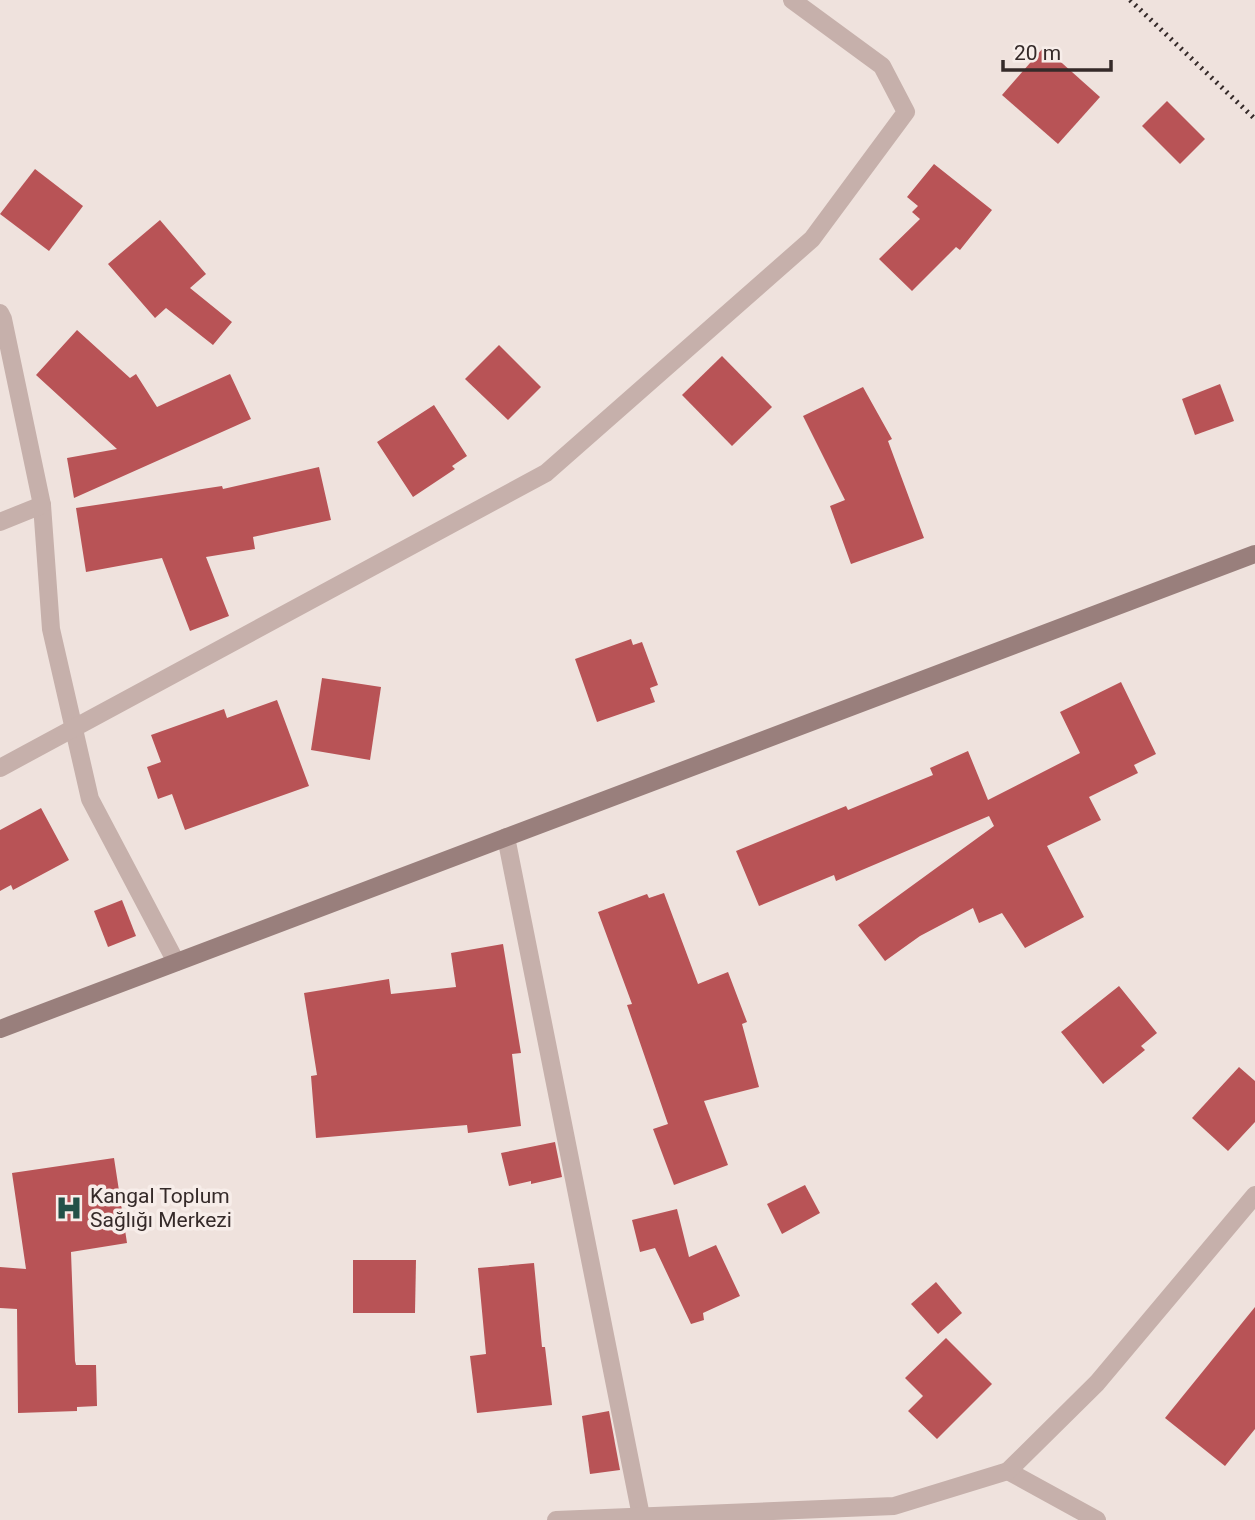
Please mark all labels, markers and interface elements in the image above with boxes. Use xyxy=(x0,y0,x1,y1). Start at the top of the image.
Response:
scale bar xyxy=(1003,28,1112,72)
text: 20 m xyxy=(1014,41,1061,65)
place label: Kangal Toplum Sağlığı Merkezi xyxy=(90,1184,232,1232)
hospital icon: Kangal Toplum Sağlığı Merkezi xyxy=(54,1193,84,1223)

